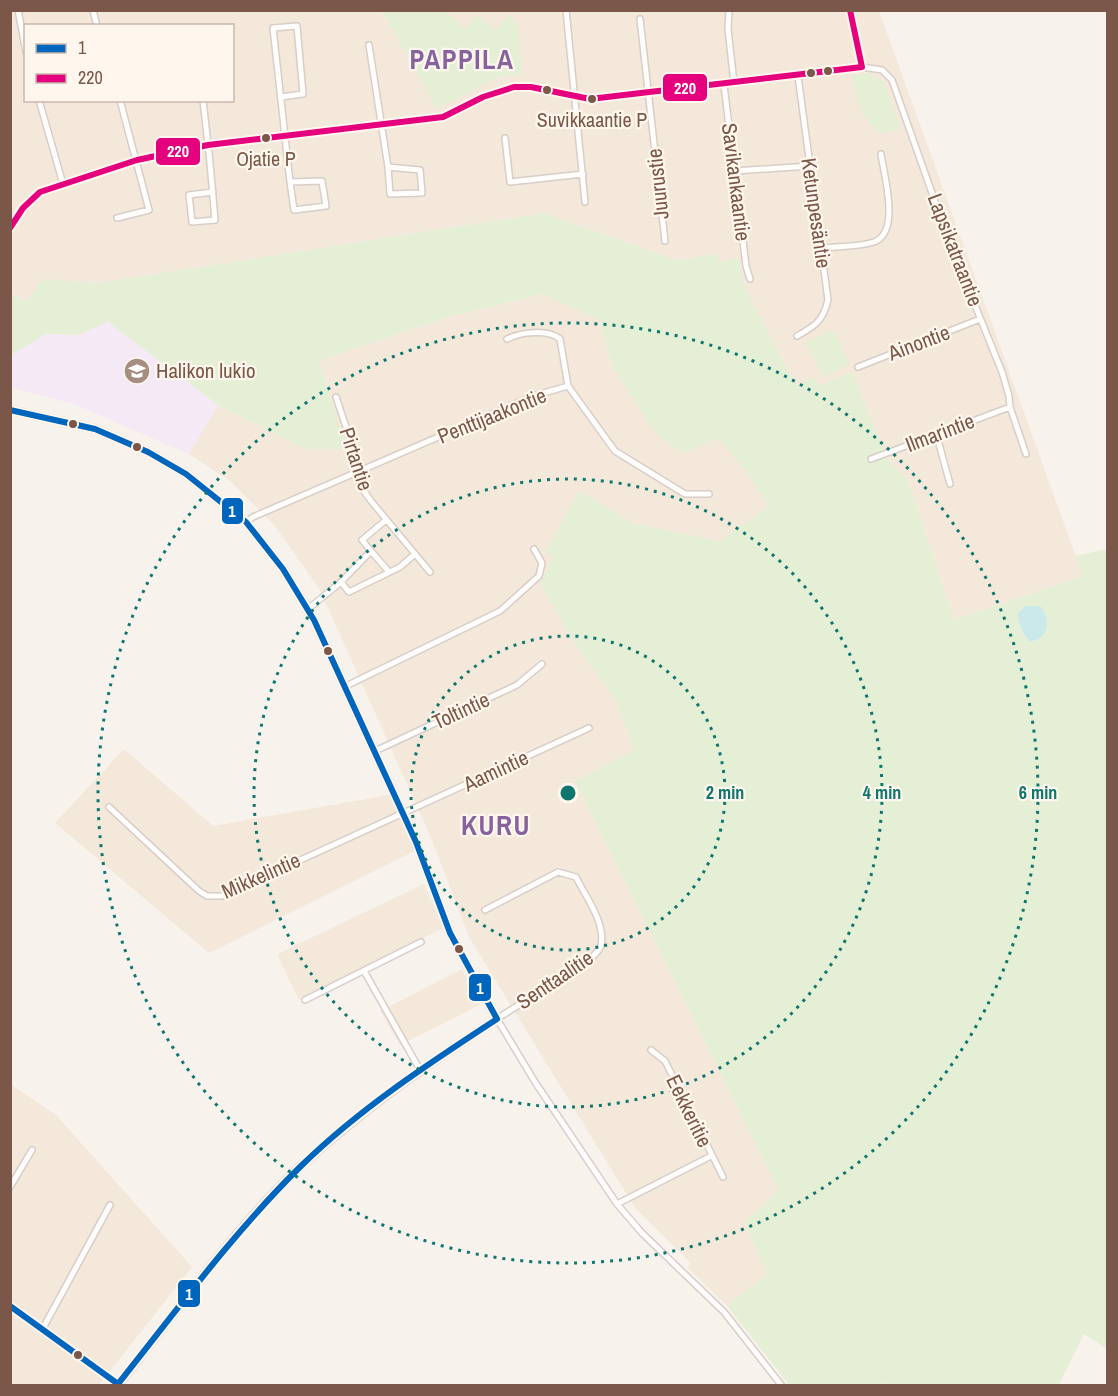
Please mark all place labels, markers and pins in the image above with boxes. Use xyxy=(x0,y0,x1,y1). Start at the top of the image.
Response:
unlabelled marker xyxy=(822,65,834,77)
unlabelled marker xyxy=(805,67,817,79)
unlabelled marker xyxy=(541,84,553,96)
marker: Suvikkaantie P xyxy=(586,93,598,105)
place label: Suvikkaantie P xyxy=(537,106,647,133)
marker: Ojatie P xyxy=(260,132,272,144)
place label: Ojatie P xyxy=(236,145,296,172)
school or university icon: Halikon lukio xyxy=(122,356,152,386)
place label: Halikon lukio xyxy=(156,356,256,385)
unlabelled marker xyxy=(67,418,79,430)
unlabelled marker xyxy=(131,441,143,453)
unlabelled marker xyxy=(322,645,334,657)
centre of rings xyxy=(558,783,578,803)
unlabelled marker xyxy=(453,943,465,955)
unlabelled marker xyxy=(72,1349,84,1361)

